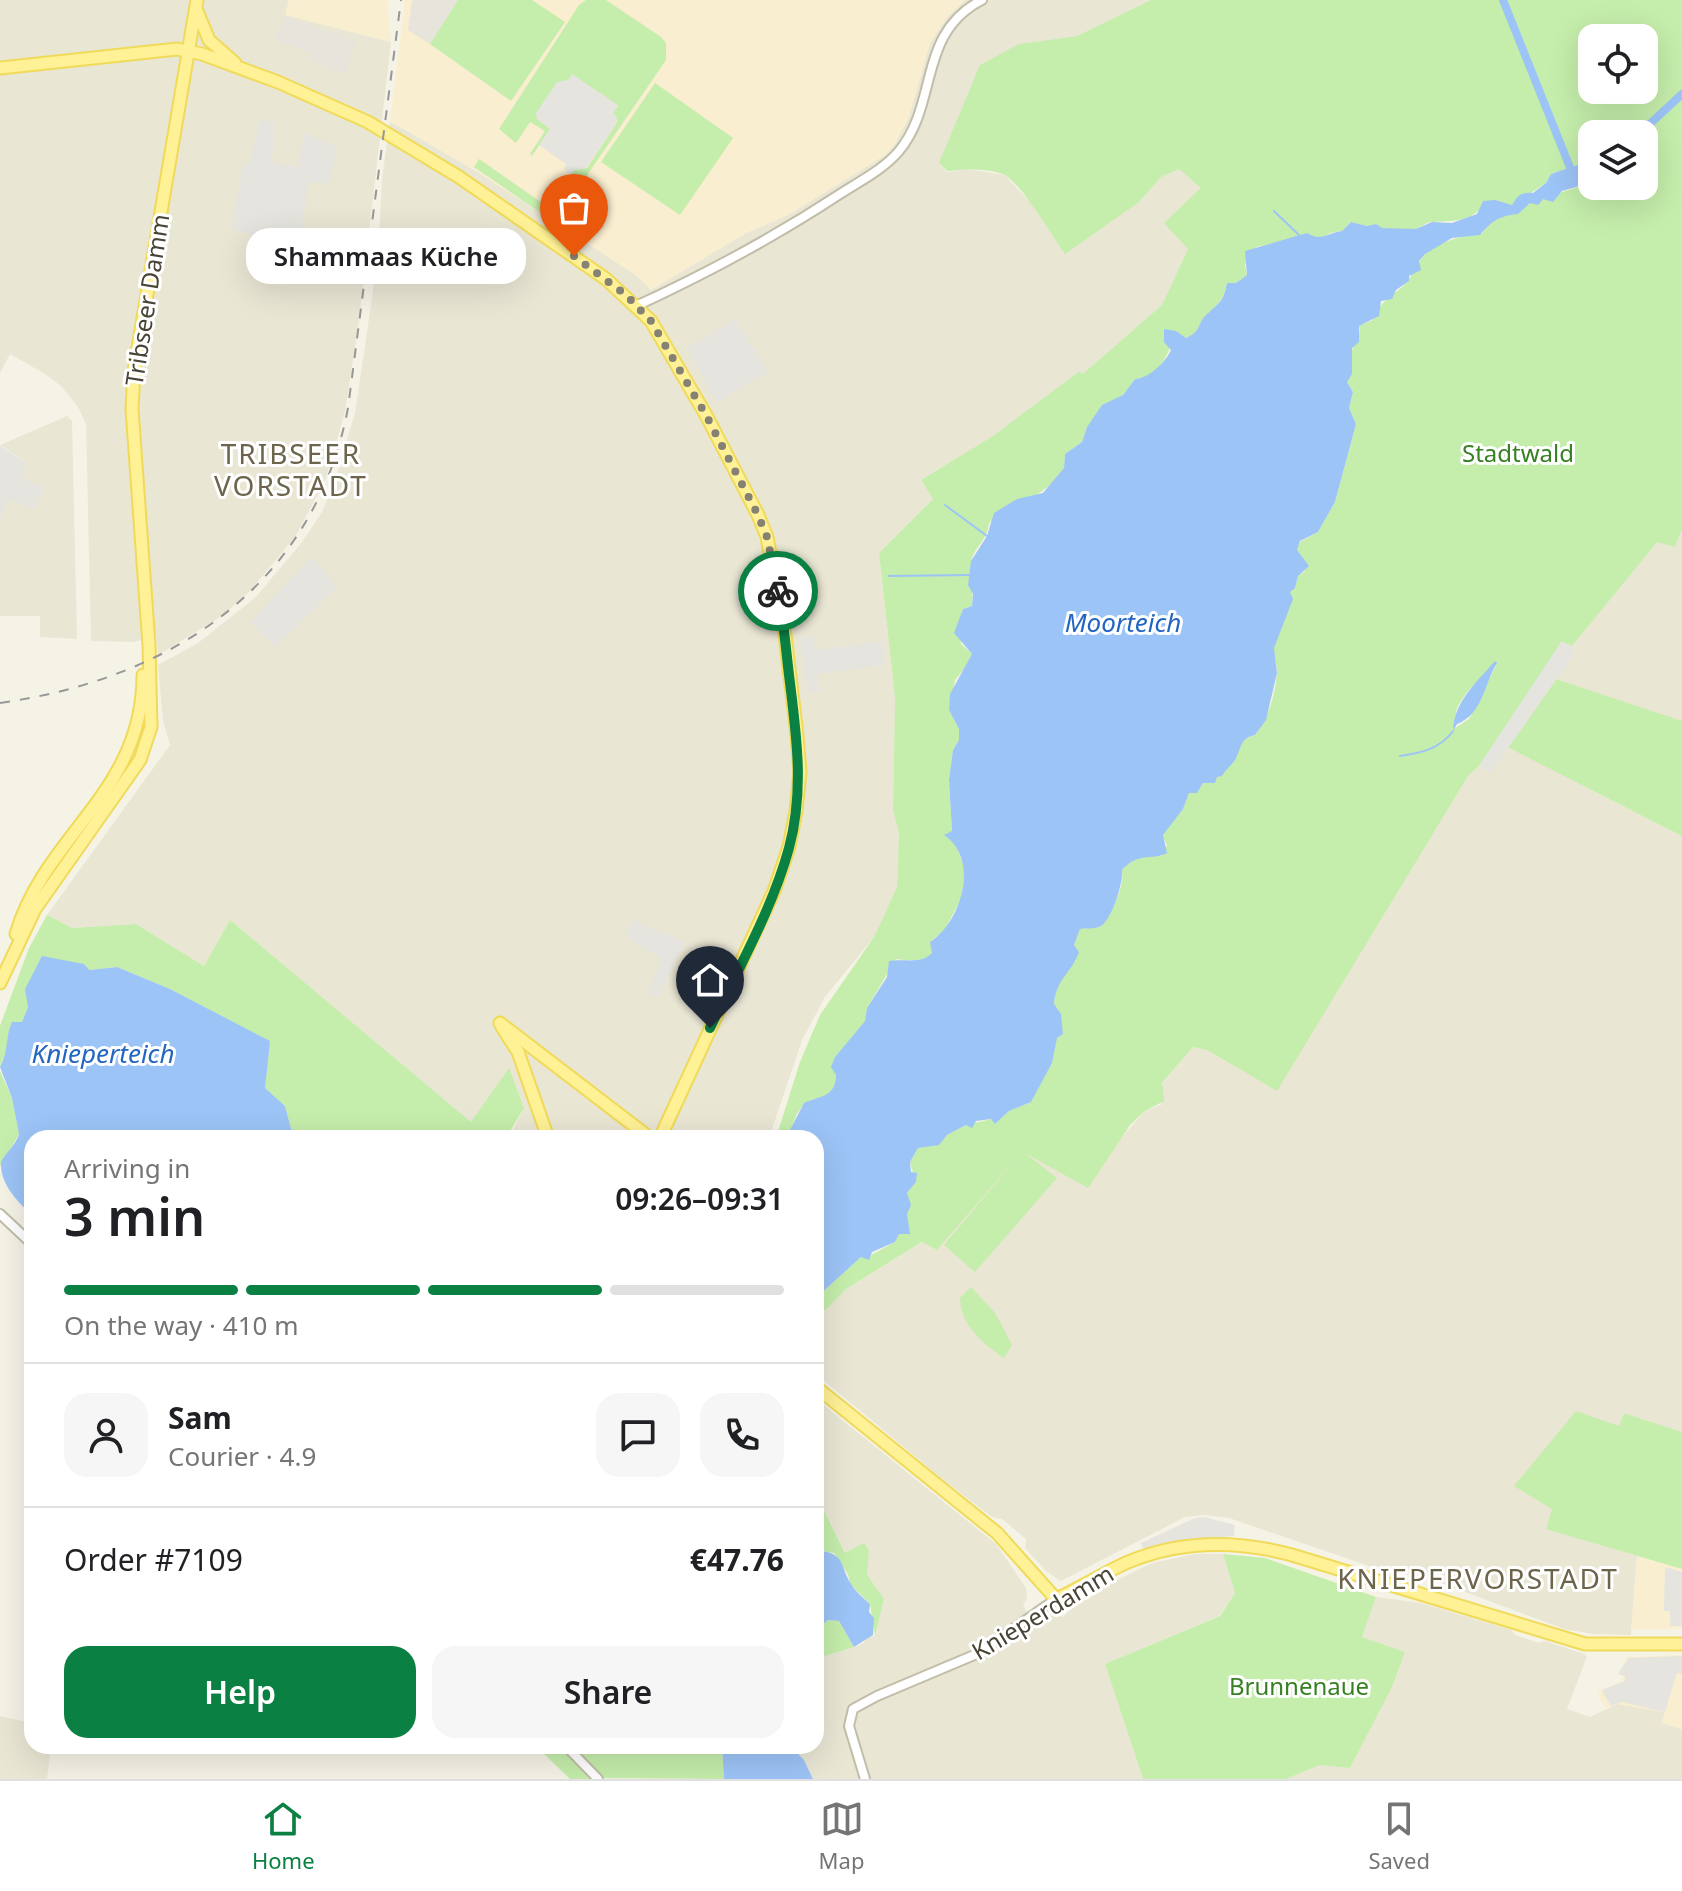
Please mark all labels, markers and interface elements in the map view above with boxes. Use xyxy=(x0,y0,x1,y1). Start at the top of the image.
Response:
map controls xyxy=(1578,24,1658,200)
button: locate xyxy=(1578,24,1658,104)
button: layers xyxy=(1578,120,1658,200)
pin xyxy=(540,174,608,256)
icon: bag xyxy=(552,186,596,230)
street label: Tribseer Damm xyxy=(117,211,176,388)
callout: Shammaas Küche xyxy=(246,228,526,284)
text: Shammaas Küche xyxy=(274,238,498,274)
district label: TRIBSEER VORSTADT xyxy=(214,434,368,504)
park label: Stadtwald xyxy=(1462,436,1574,469)
courier xyxy=(738,551,818,631)
icon: bike xyxy=(756,569,800,613)
water label: Moorteich xyxy=(1065,604,1181,640)
pin xyxy=(676,946,744,1028)
icon: home xyxy=(688,958,732,1002)
water label: Knieperteich xyxy=(32,1035,174,1071)
text: Arriving in xyxy=(64,1150,190,1186)
text: 09:26–09:31 xyxy=(615,1178,784,1219)
text: 3 min xyxy=(64,1180,205,1251)
text: On the way · 410 m xyxy=(64,1307,298,1343)
button: person xyxy=(64,1393,148,1477)
button: chat xyxy=(596,1393,680,1477)
button: phone xyxy=(700,1393,784,1477)
text: Sam xyxy=(168,1397,232,1438)
text: Courier · 4.9 xyxy=(168,1438,316,1474)
text: Order #7109 xyxy=(64,1539,243,1580)
text: €47.76 xyxy=(690,1539,784,1580)
street label: Knieperdamm xyxy=(965,1556,1119,1667)
district label: KNIEPERVORSTADT xyxy=(1337,1559,1619,1597)
button: Help xyxy=(64,1646,416,1738)
button: Share xyxy=(432,1646,784,1738)
park label: Brunnenaue xyxy=(1229,1669,1369,1702)
tab: Home xyxy=(252,1797,315,1875)
tab: Map xyxy=(819,1797,864,1875)
tab: Saved xyxy=(1368,1797,1430,1875)

